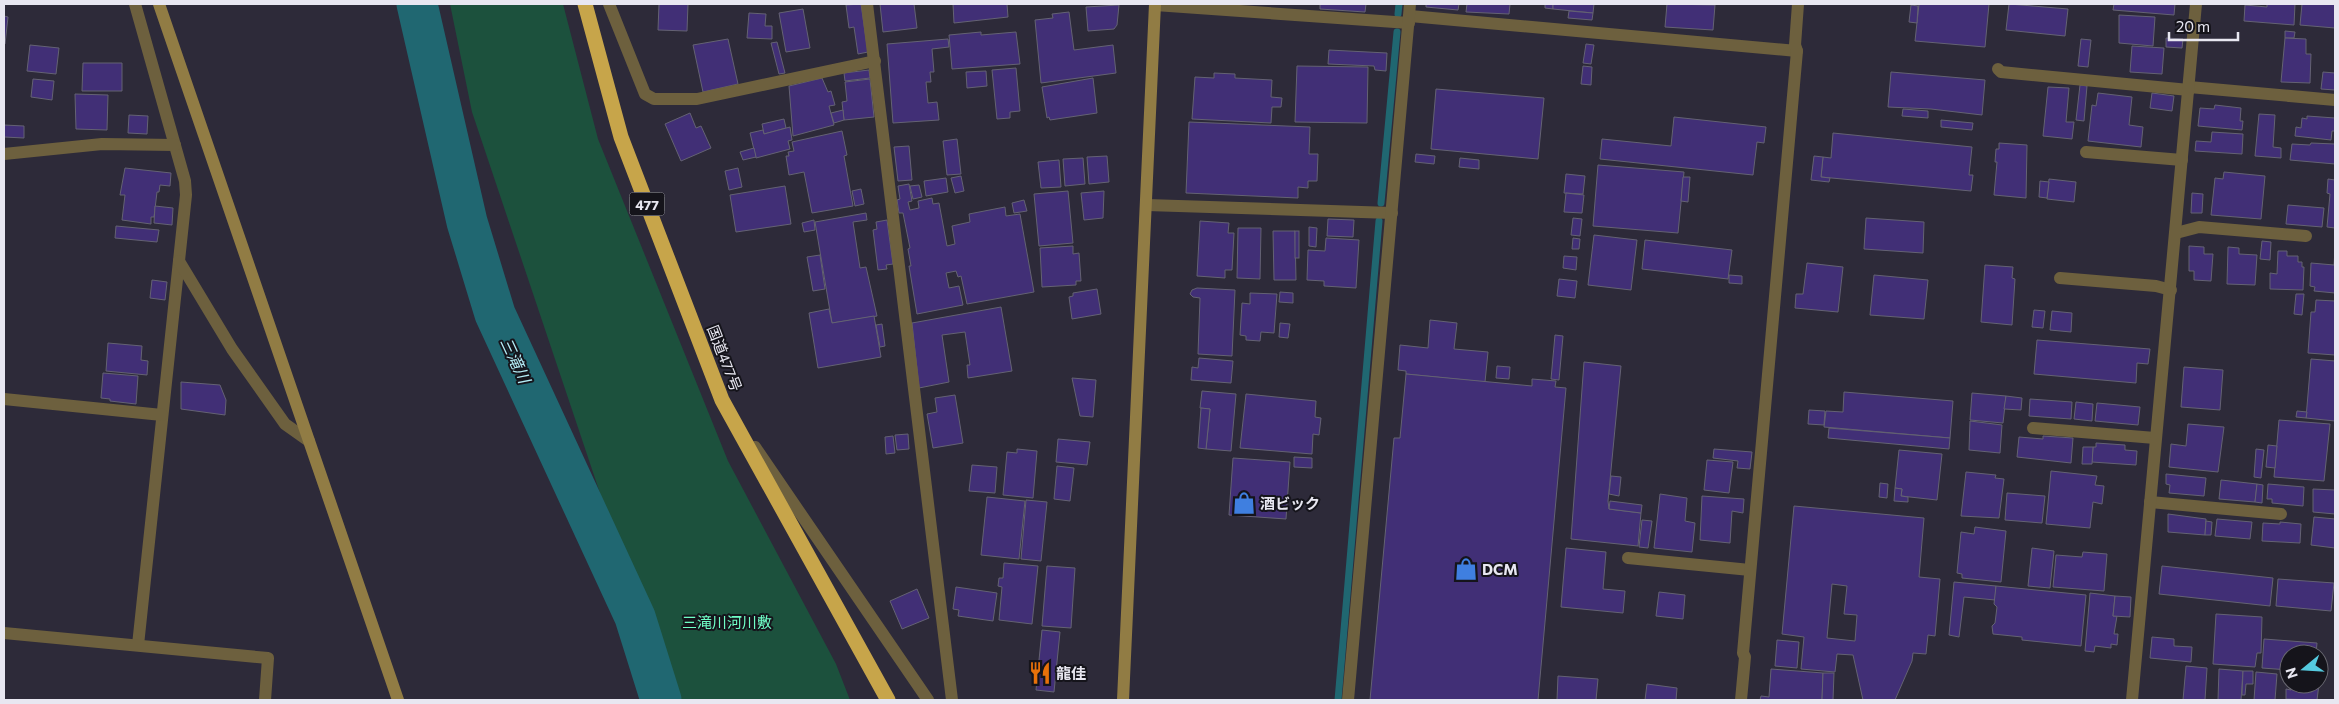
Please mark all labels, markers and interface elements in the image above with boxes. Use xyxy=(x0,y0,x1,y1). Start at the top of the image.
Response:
scale bar xyxy=(2169,10,2238,42)
text: 20 m xyxy=(2176,17,2210,35)
road number: 477 xyxy=(630,192,664,215)
street label: 国道477号 xyxy=(704,322,746,394)
water label: 三滝川 xyxy=(497,334,536,388)
shop icon: 酒ビック xyxy=(1231,490,1257,516)
place label: 酒ビック xyxy=(1260,494,1320,512)
shop icon: DCM xyxy=(1453,556,1479,582)
place label: DCM xyxy=(1482,560,1518,578)
park label: 三滝川河川敷 xyxy=(682,613,772,631)
north arrow xyxy=(2279,644,2329,694)
restaurant icon: 龍佳 xyxy=(1027,660,1053,686)
place label: 龍佳 xyxy=(1056,664,1086,682)
text: N xyxy=(2281,666,2301,681)

